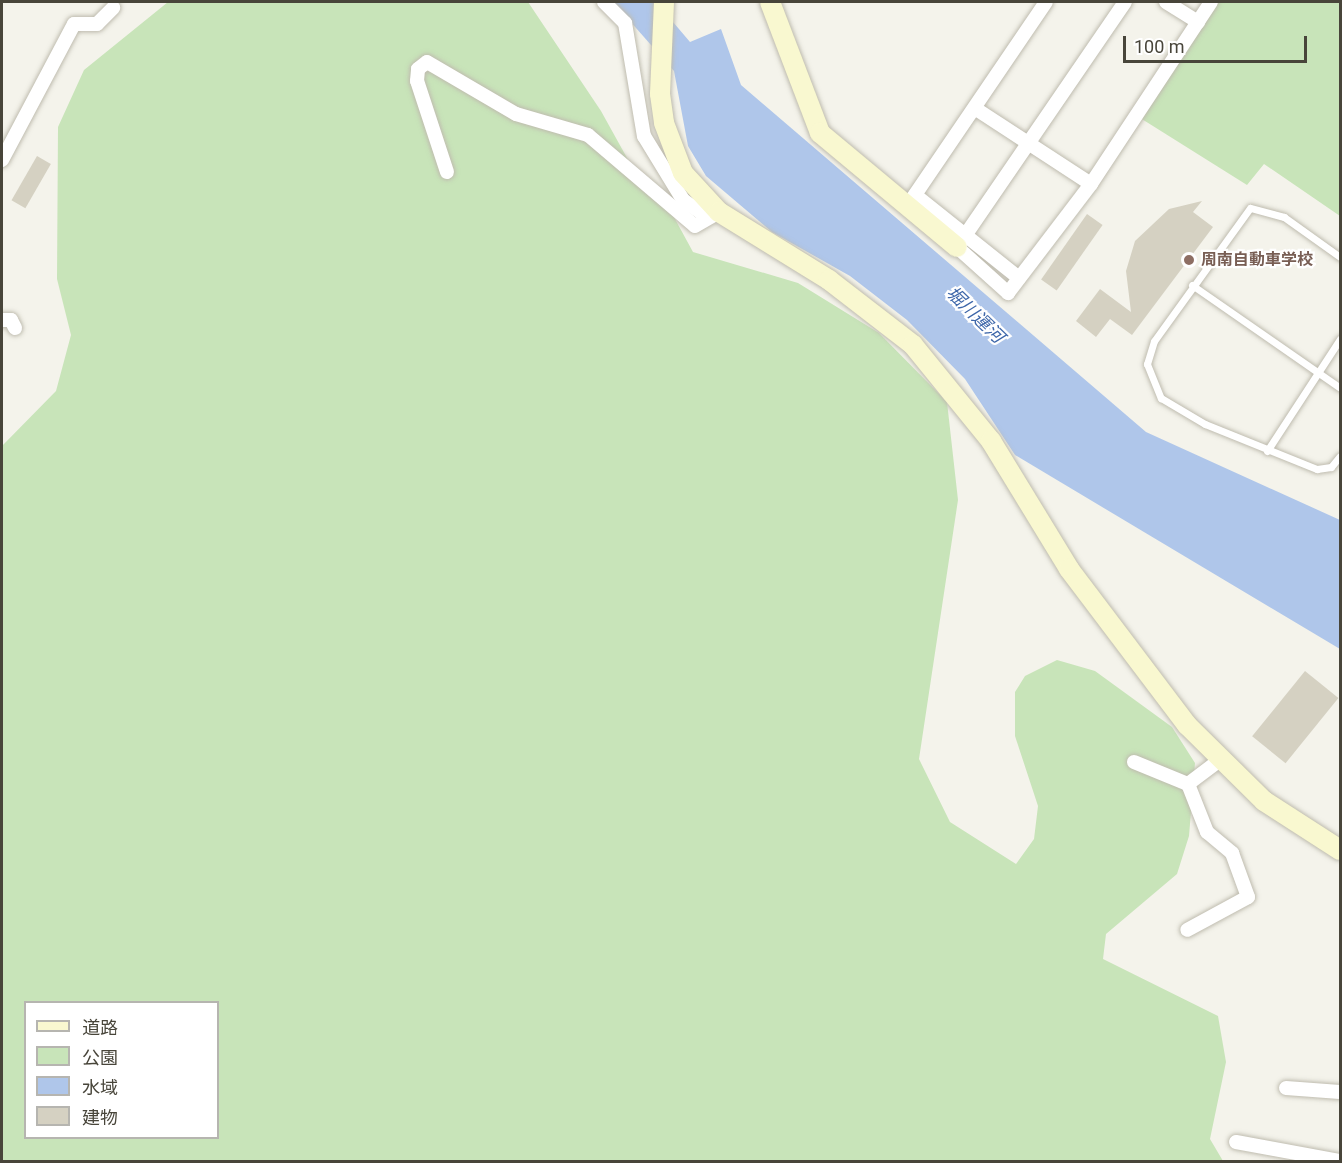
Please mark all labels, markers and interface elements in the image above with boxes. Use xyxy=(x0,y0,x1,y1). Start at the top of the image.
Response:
scale bar xyxy=(1126,24,1310,62)
text: 100 m xyxy=(1134,36,1185,57)
place label: 周南自動車学校 xyxy=(1201,250,1313,270)
marker: 周南自動車学校 xyxy=(1182,253,1196,267)
water label: 堀川運河 xyxy=(942,282,1008,348)
legend xyxy=(24,1001,219,1139)
text: 道路 xyxy=(82,1017,118,1038)
text: 公園 xyxy=(82,1047,118,1068)
text: 水域 xyxy=(82,1077,118,1098)
text: 建物 xyxy=(82,1107,118,1128)

